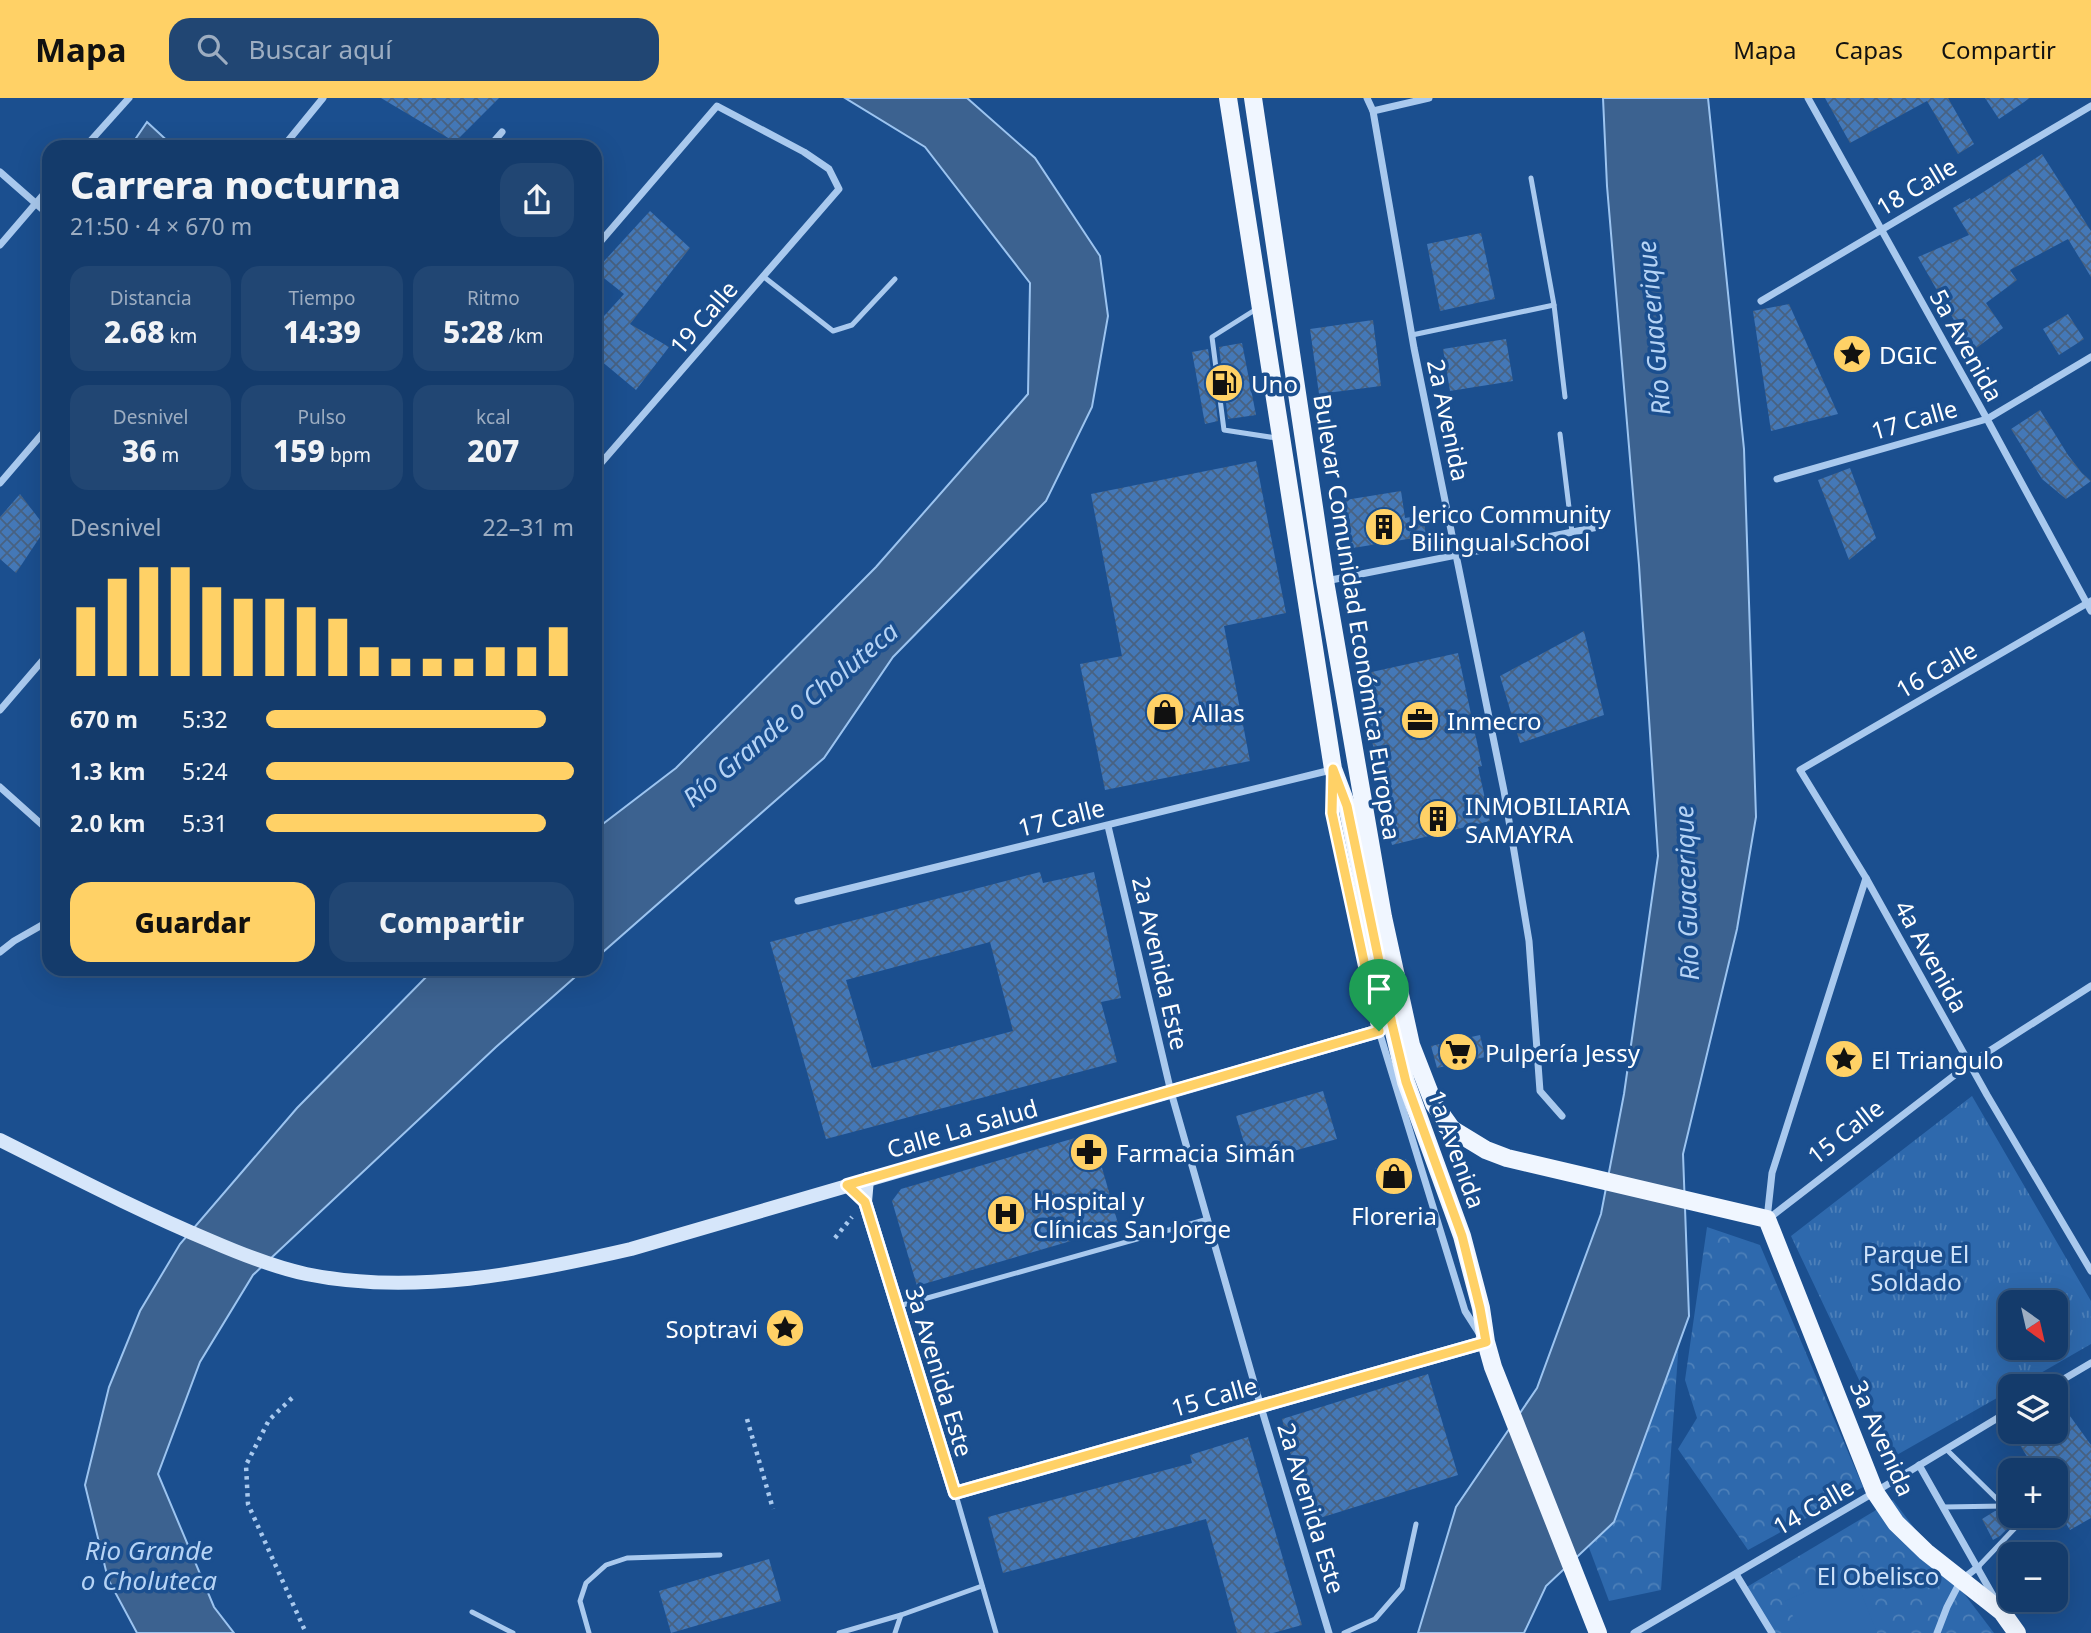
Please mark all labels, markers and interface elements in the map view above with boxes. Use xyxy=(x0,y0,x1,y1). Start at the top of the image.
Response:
search box xyxy=(169,18,659,81)
text: Mapa xyxy=(35,27,127,72)
icon: search xyxy=(193,30,231,68)
text: Buscar aquí xyxy=(249,31,392,67)
text: Mapa xyxy=(1733,33,1797,66)
text: Capas xyxy=(1835,33,1903,66)
text: Compartir xyxy=(1941,33,2056,66)
street label: 18 Calle xyxy=(1870,149,1962,223)
text: Carrera nocturna xyxy=(70,158,401,210)
button: share xyxy=(500,163,574,237)
text: 21:50 · 4 × 670 m xyxy=(70,210,252,242)
water label: Río Guacerique xyxy=(1627,239,1679,417)
street label: 19 Calle xyxy=(662,273,744,361)
street label: 5a Avenida xyxy=(1923,283,2011,407)
text: Distancia xyxy=(110,285,192,311)
text: Tiempo xyxy=(288,285,356,311)
text: Ritmo xyxy=(467,285,520,311)
text: 2.68 xyxy=(104,311,165,352)
text: 14:39 xyxy=(283,311,361,352)
text: 5:28 xyxy=(443,311,504,352)
text: km xyxy=(165,323,197,349)
text: /km xyxy=(504,323,544,349)
place icon: DGIC xyxy=(1831,333,1873,375)
place label: DGIC xyxy=(1879,338,1937,371)
street label: 2a Avenida xyxy=(1420,356,1478,484)
fuel station icon: Uno xyxy=(1203,362,1245,404)
place label: Uno xyxy=(1251,367,1298,400)
street label: 17 Calle xyxy=(1867,391,1961,447)
street label: Bulevar Comunidad Económica Europea xyxy=(1306,392,1410,842)
text: Desnivel xyxy=(113,404,188,430)
text: Pulso xyxy=(298,404,346,430)
text: kcal xyxy=(476,404,511,430)
text: 36 xyxy=(122,430,157,471)
text: 159 xyxy=(273,430,325,471)
text: 207 xyxy=(467,430,519,471)
text: m xyxy=(157,442,179,468)
text: bpm xyxy=(325,442,371,468)
place label: Jerico Community Bilingual School xyxy=(1409,497,1612,558)
building icon: Jerico Community Bilingual School xyxy=(1363,506,1405,548)
text: Desnivel xyxy=(70,511,162,543)
text: 22–31 m xyxy=(482,511,574,543)
water label: Río Grande o Choluteca xyxy=(674,613,906,815)
street label: 16 Calle xyxy=(1890,633,1982,705)
shop icon: Allas xyxy=(1144,691,1186,733)
place label: Allas xyxy=(1192,696,1245,729)
office icon: Inmecro xyxy=(1399,699,1441,741)
text: 670 m xyxy=(70,703,138,735)
text: 5:32 xyxy=(182,703,228,735)
place label: Inmecro xyxy=(1447,704,1541,737)
text: 1.3 km xyxy=(70,755,145,787)
text: 5:24 xyxy=(182,755,228,787)
place label: INMOBILIARIA SAMAYRA xyxy=(1465,789,1631,850)
street label: 17 Calle xyxy=(1014,790,1108,844)
building icon: INMOBILIARIA SAMAYRA xyxy=(1417,798,1459,840)
water label: Río Guacerique xyxy=(1665,805,1707,981)
text: 2.0 km xyxy=(70,807,145,839)
text: 5:31 xyxy=(182,807,228,839)
street label: 2a Avenida Este xyxy=(1125,873,1197,1053)
button: Guardar xyxy=(70,882,315,962)
button: Compartir xyxy=(329,882,574,962)
street label: 4a Avenida xyxy=(1888,894,1976,1018)
pin xyxy=(1349,959,1409,1031)
icon: arrive xyxy=(1360,970,1398,1008)
supermarket icon: Pulpería Jessy xyxy=(1437,1031,1479,1073)
place label: Pulpería Jessy xyxy=(1485,1036,1641,1069)
place icon: El Triangulo xyxy=(1823,1038,1865,1080)
place label: El Triangulo xyxy=(1871,1043,2004,1076)
street label: 1a Avenida xyxy=(1420,1085,1494,1213)
street label: Calle La Salud xyxy=(883,1091,1041,1165)
street label: 15 Calle xyxy=(1800,1091,1890,1171)
pharmacy icon: Farmacia Simán xyxy=(1068,1131,1110,1173)
place label: Farmacia Simán xyxy=(1116,1136,1295,1169)
shop icon: Floreria xyxy=(1373,1155,1415,1197)
place label: Hospital y Clínicas San Jorge xyxy=(1033,1184,1231,1245)
hospital icon: Hospital y Clínicas San Jorge xyxy=(985,1193,1027,1235)
place label: Floreria xyxy=(1351,1199,1437,1232)
park label: Parque El Soldado xyxy=(1863,1237,1969,1298)
street label: 3a Avenida Este xyxy=(898,1282,982,1460)
north arrow xyxy=(1998,1290,2068,1360)
map controls xyxy=(1998,1290,2068,1612)
place icon: Soptravi xyxy=(764,1307,806,1349)
place label: Soptravi xyxy=(666,1312,758,1345)
street label: 15 Calle xyxy=(1167,1368,1261,1424)
button: layers xyxy=(1998,1374,2068,1444)
street label: 3a Avenida xyxy=(1843,1375,1923,1501)
street label: 2a Avenida Este xyxy=(1270,1419,1354,1597)
button: + xyxy=(1998,1458,2068,1528)
street label: 14 Calle xyxy=(1767,1470,1859,1542)
water label: Rio Grande o Choluteca xyxy=(81,1532,217,1598)
button: − xyxy=(1998,1542,2068,1612)
park label: El Obelisco xyxy=(1817,1559,1939,1592)

